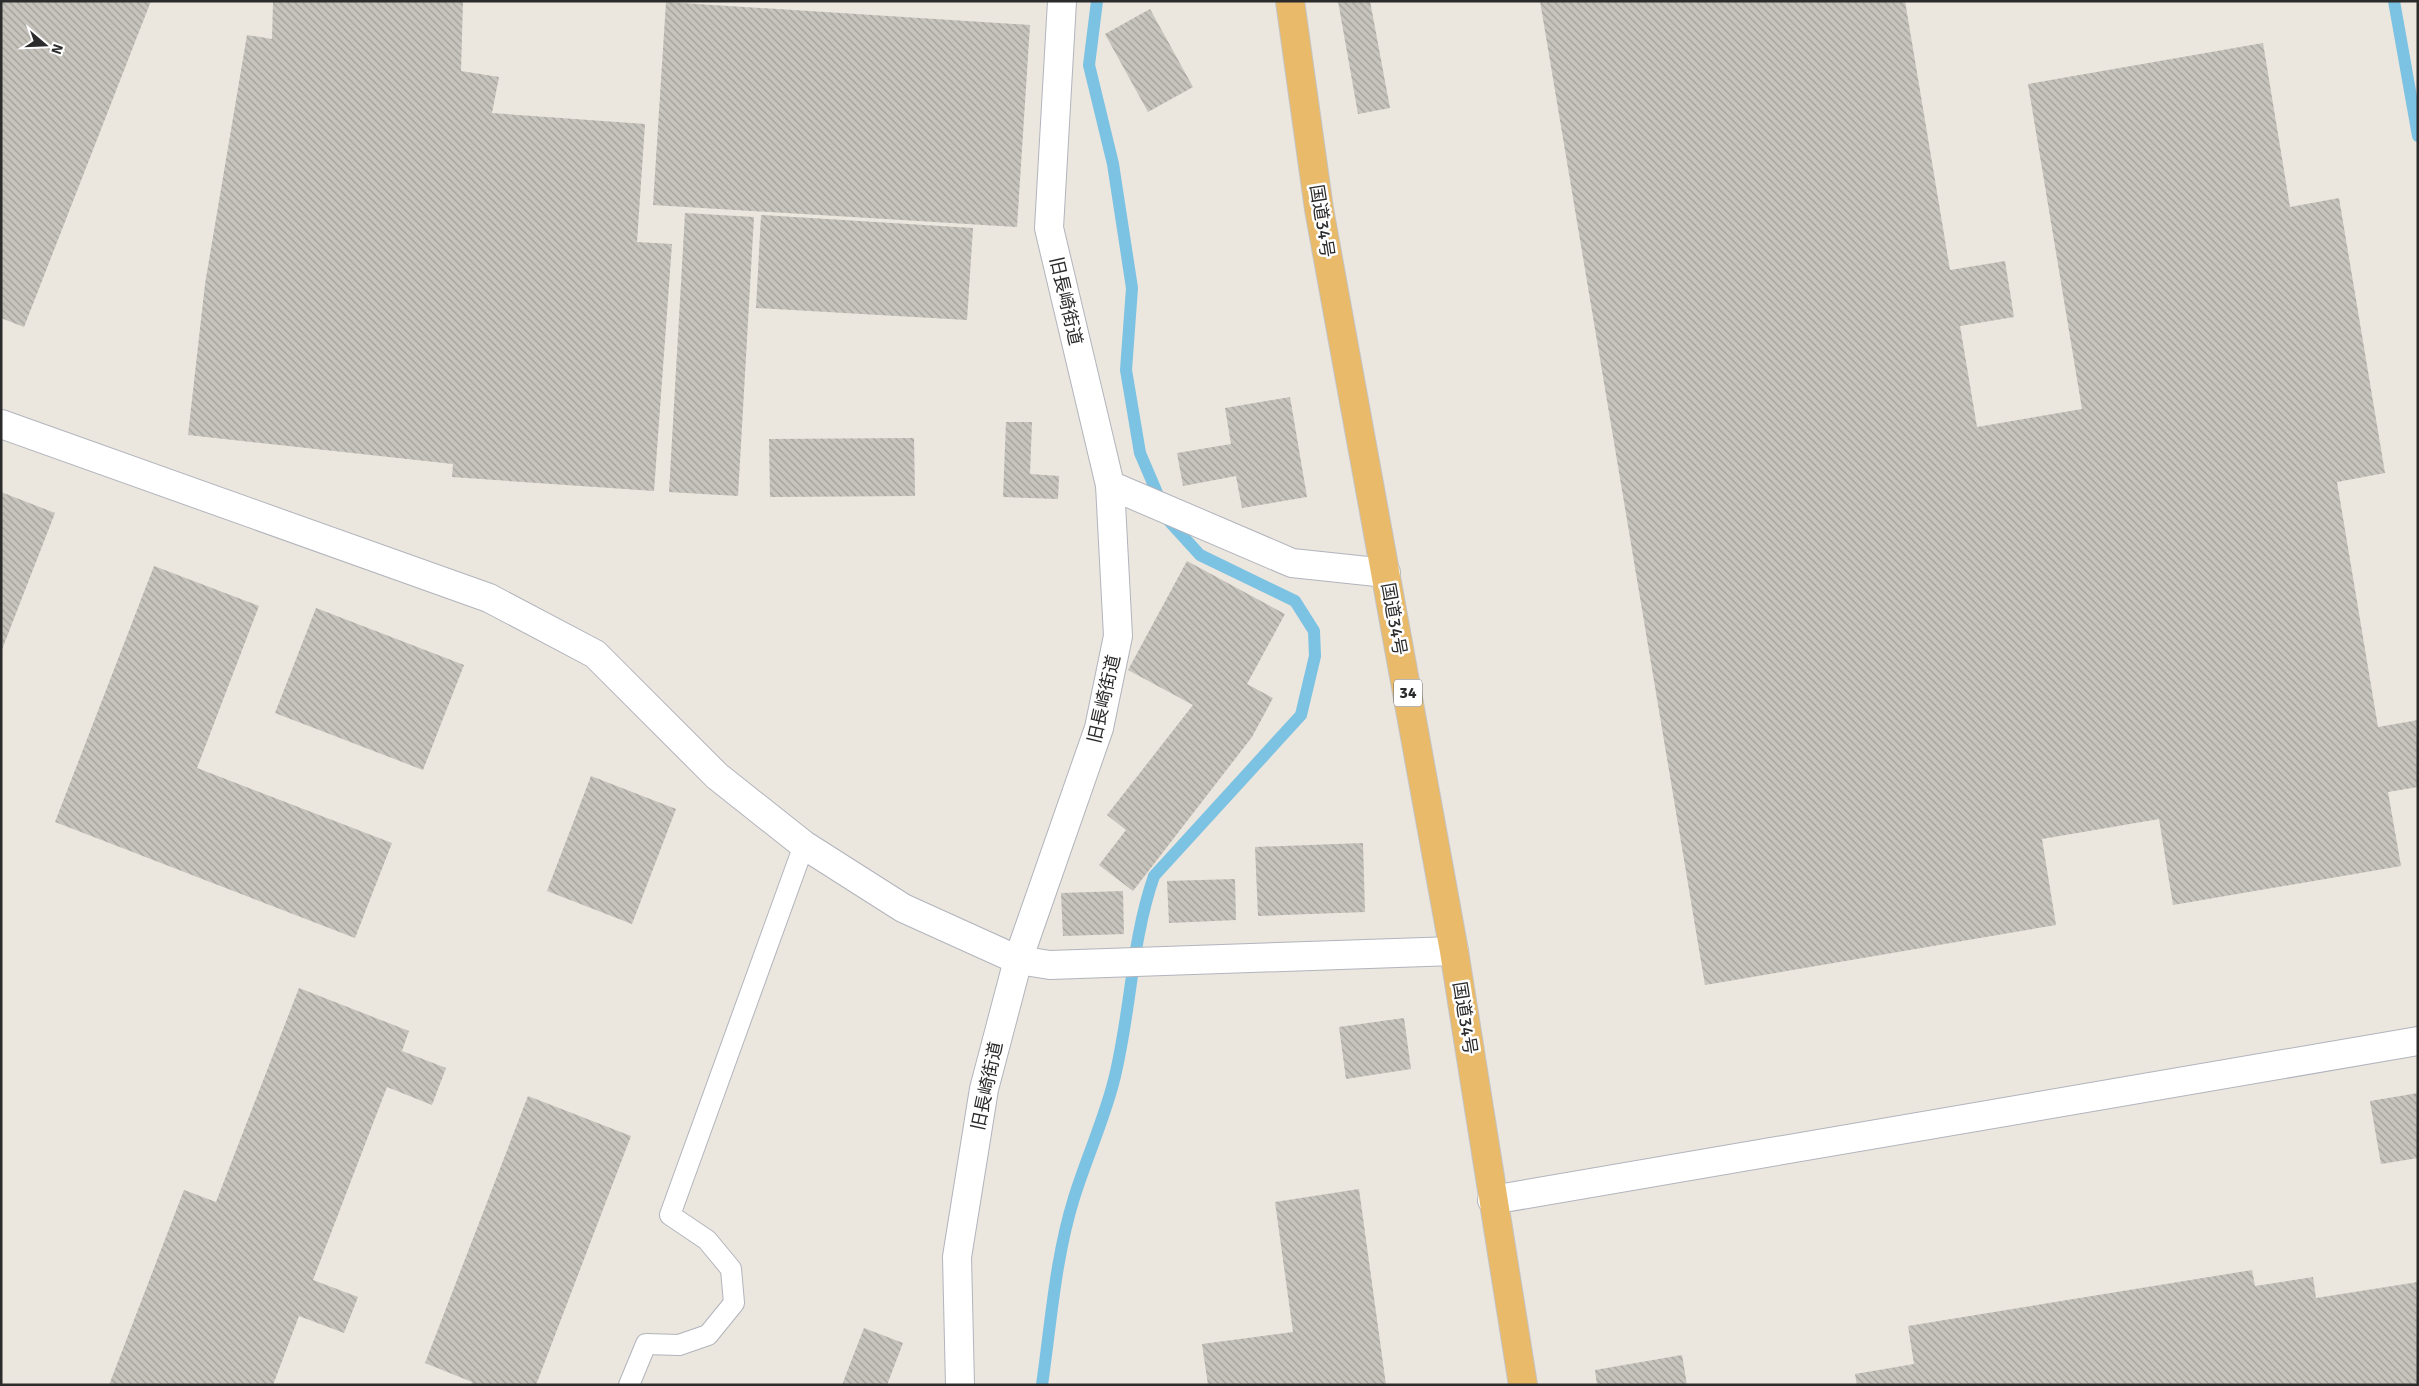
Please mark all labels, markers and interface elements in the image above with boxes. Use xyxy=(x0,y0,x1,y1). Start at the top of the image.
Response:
north arrow xyxy=(20,20,70,70)
text: N xyxy=(47,42,66,56)
street label: 国道34号 xyxy=(1305,183,1339,259)
street label: 旧長崎街道 xyxy=(1045,255,1087,347)
street label: 国道34号 xyxy=(1377,581,1411,657)
street label: 旧長崎街道 xyxy=(1083,653,1125,745)
road number: 34 xyxy=(1394,680,1422,706)
street label: 国道34号 xyxy=(1448,980,1482,1056)
street label: 旧長崎街道 xyxy=(967,1040,1007,1132)

